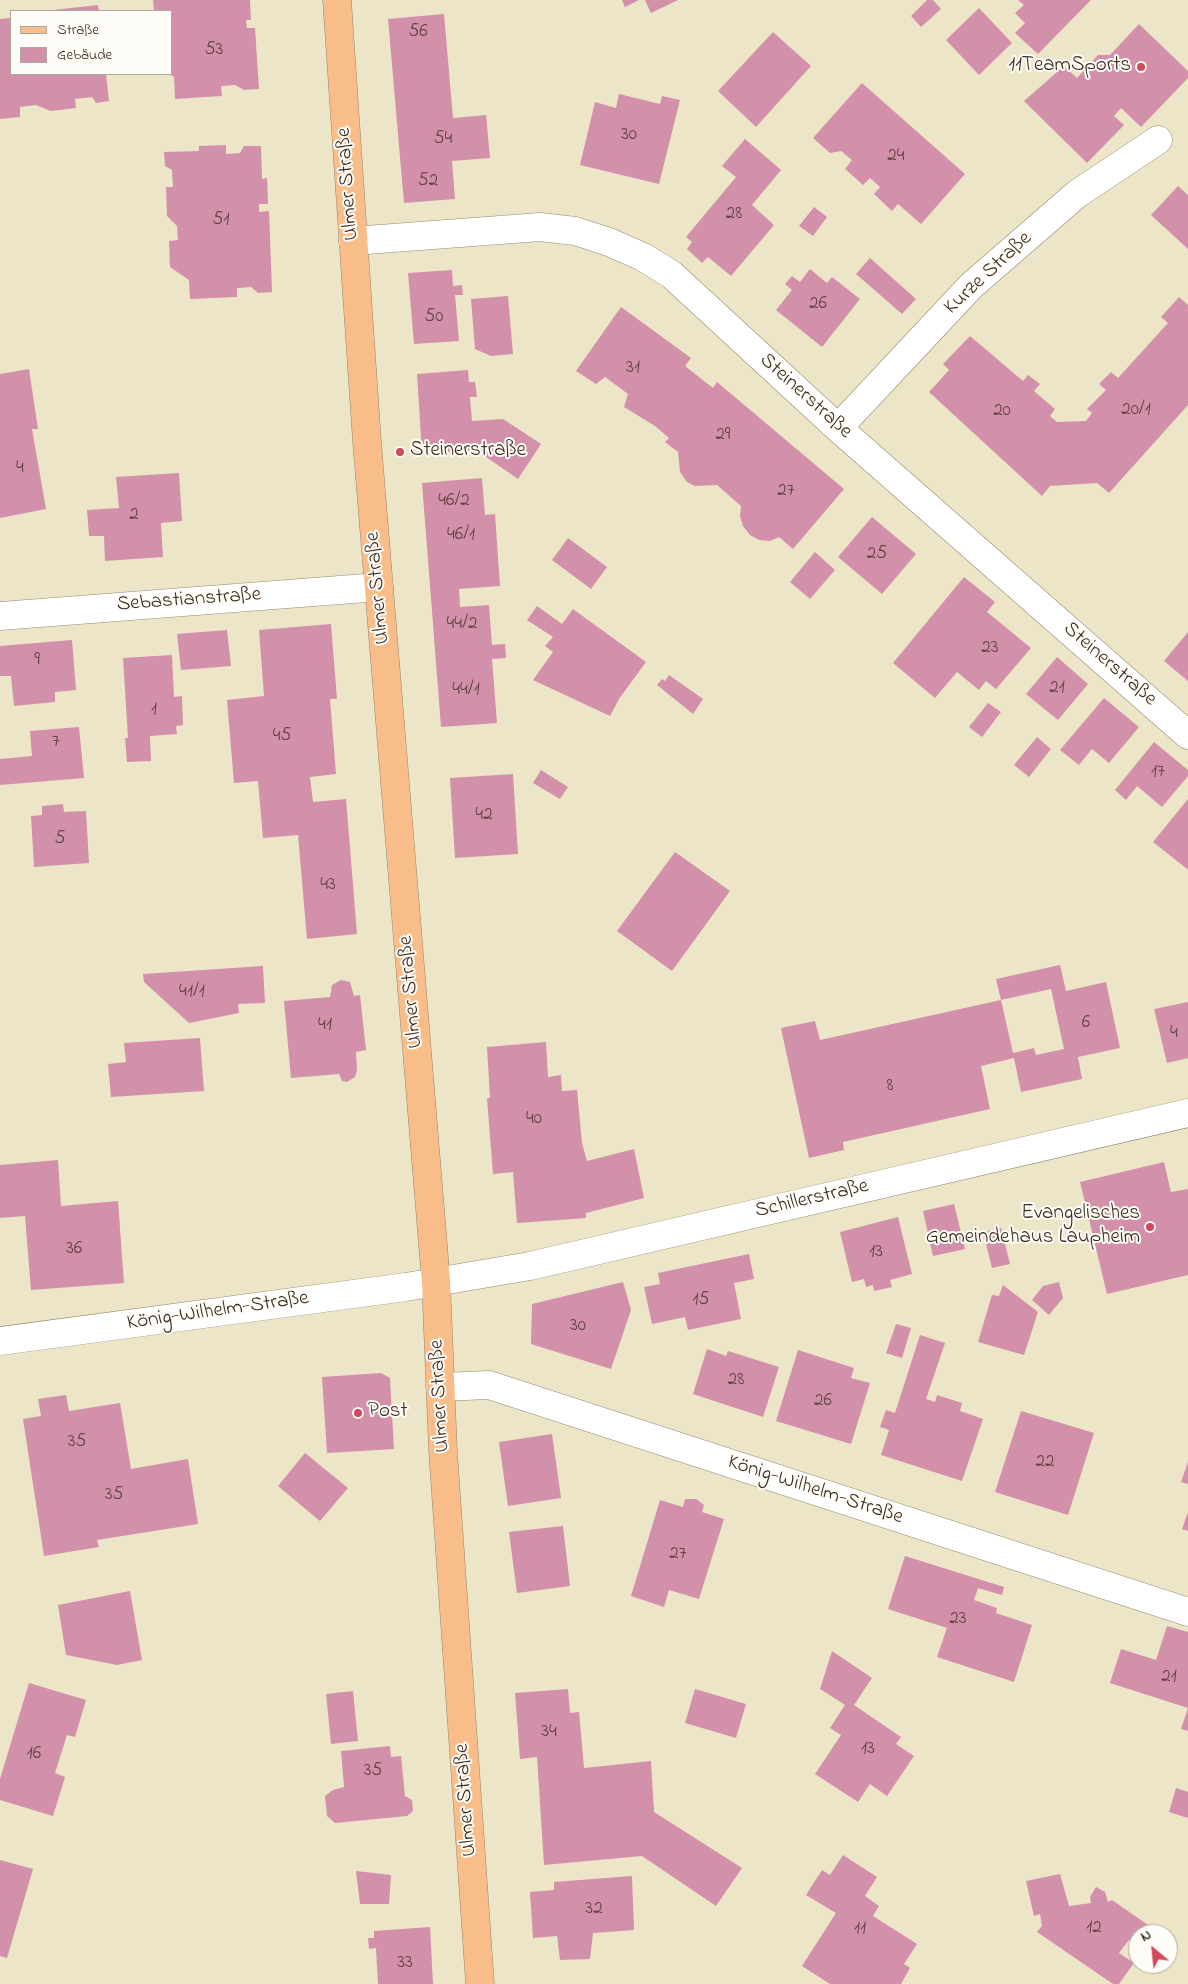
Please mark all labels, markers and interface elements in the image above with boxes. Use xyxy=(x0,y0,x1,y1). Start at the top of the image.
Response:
legend xyxy=(10,10,172,75)
text: Straße xyxy=(57,19,99,41)
house number: 56 xyxy=(408,22,428,44)
house number: 53 xyxy=(205,40,223,62)
text: Gebäude xyxy=(57,44,112,66)
place label: 11TeamSports xyxy=(1008,54,1131,80)
marker: 11TeamSports xyxy=(1135,61,1147,73)
house number: 30 xyxy=(621,125,637,147)
street label: Ulmer Straße xyxy=(332,127,366,241)
house number: 54 xyxy=(434,129,452,151)
house number: 24 xyxy=(887,146,905,168)
house number: 52 xyxy=(418,171,438,193)
house number: 28 xyxy=(726,204,742,226)
house number: 51 xyxy=(213,210,229,232)
street label: Kurze Straße xyxy=(940,227,1038,321)
house number: 26 xyxy=(809,294,827,316)
house number: 50 xyxy=(424,307,444,329)
street label: Steinerstraße xyxy=(753,349,857,445)
house number: 31 xyxy=(626,358,640,380)
house number: 20/1 xyxy=(1121,400,1151,422)
house number: 20 xyxy=(993,401,1011,423)
house number: 29 xyxy=(715,425,731,447)
place label: Steinerstraße xyxy=(410,439,526,465)
marker: Steinerstraße xyxy=(394,446,406,458)
house number: 4 xyxy=(16,458,24,480)
house number: 27 xyxy=(777,481,795,503)
house number: 46/2 xyxy=(438,491,470,513)
house number: 2 xyxy=(129,505,139,527)
house number: 46/1 xyxy=(447,525,475,547)
street label: Ulmer Straße xyxy=(362,531,396,645)
house number: 25 xyxy=(867,544,887,566)
street label: Sebastianstraße xyxy=(116,583,262,619)
house number: 44/2 xyxy=(447,614,477,636)
street label: Steinerstraße xyxy=(1057,617,1161,713)
house number: 23 xyxy=(981,638,999,660)
house number: 9 xyxy=(34,650,40,672)
house number: 21 xyxy=(1049,678,1065,700)
house number: 44/1 xyxy=(452,680,480,702)
house number: 1 xyxy=(151,700,157,722)
house number: 45 xyxy=(273,726,291,748)
house number: 7 xyxy=(52,732,60,754)
house number: 17 xyxy=(1151,762,1165,784)
house number: 42 xyxy=(475,805,493,827)
house number: 5 xyxy=(55,829,65,851)
house number: 43 xyxy=(320,875,336,897)
street label: Ulmer Straße xyxy=(395,935,429,1049)
house number: 41/1 xyxy=(179,982,205,1004)
house number: 6 xyxy=(1082,1013,1090,1035)
house number: 41 xyxy=(318,1015,332,1037)
house number: 4 xyxy=(1170,1023,1178,1045)
house number: 8 xyxy=(886,1076,894,1098)
house number: 40 xyxy=(526,1109,542,1131)
street label: Schillerstraße xyxy=(753,1175,871,1225)
place label: Evangelisches Gemeindehaus Laupheim xyxy=(926,1202,1140,1252)
marker: Evangelisches Gemeindehaus Laupheim xyxy=(1144,1221,1156,1233)
house number: 36 xyxy=(66,1239,82,1261)
house number: 13 xyxy=(869,1242,883,1264)
street label: König-Wilhelm-Straße xyxy=(126,1287,310,1337)
house number: 15 xyxy=(693,1290,709,1312)
house number: 30 xyxy=(570,1316,586,1338)
street label: Ulmer Straße xyxy=(425,1339,457,1453)
house number: 28 xyxy=(728,1370,744,1392)
house number: 26 xyxy=(814,1391,832,1413)
place label: Post xyxy=(368,1400,408,1426)
marker: Post xyxy=(352,1407,364,1419)
house number: 35 xyxy=(68,1432,86,1454)
street label: König-Wilhelm-Straße xyxy=(724,1451,906,1531)
house number: 22 xyxy=(1036,1452,1054,1474)
house number: 35 xyxy=(105,1485,123,1507)
house number: 27 xyxy=(669,1544,687,1566)
house number: 23 xyxy=(949,1609,967,1631)
house number: 21 xyxy=(1161,1667,1177,1689)
house number: 34 xyxy=(541,1722,557,1744)
house number: 13 xyxy=(861,1739,875,1761)
street label: Ulmer Straße xyxy=(450,1743,484,1857)
house number: 16 xyxy=(27,1744,41,1766)
house number: 35 xyxy=(364,1761,382,1783)
house number: 32 xyxy=(585,1899,603,1921)
house number: 12 xyxy=(1086,1918,1102,1940)
house number: 11 xyxy=(854,1919,866,1941)
north arrow xyxy=(1128,1924,1178,1974)
text: N xyxy=(1137,1925,1155,1948)
house number: 33 xyxy=(397,1953,413,1975)

